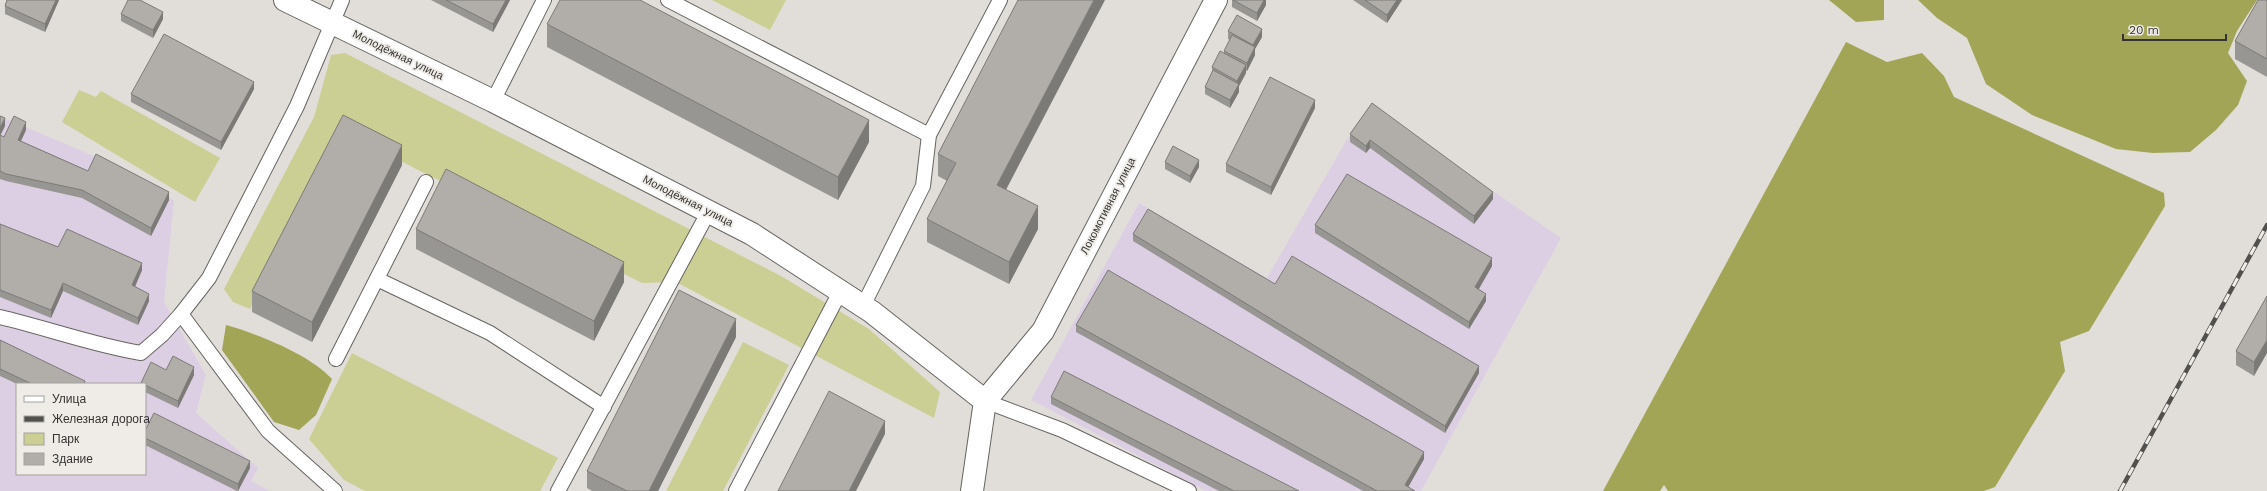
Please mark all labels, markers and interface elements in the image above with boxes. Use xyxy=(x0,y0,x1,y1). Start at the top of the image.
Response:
scale bar xyxy=(2123,16,2226,42)
text: 20 m xyxy=(2129,23,2159,37)
street label: Молодёжная улица xyxy=(350,27,446,83)
street label: Локомотивная улица xyxy=(1078,155,1138,257)
street label: Молодёжная улица xyxy=(641,173,736,230)
legend xyxy=(16,383,146,475)
text: Улица xyxy=(52,392,86,406)
text: Железная дорога xyxy=(52,412,150,426)
text: Парк xyxy=(52,432,80,446)
text: Здание xyxy=(52,452,93,466)

